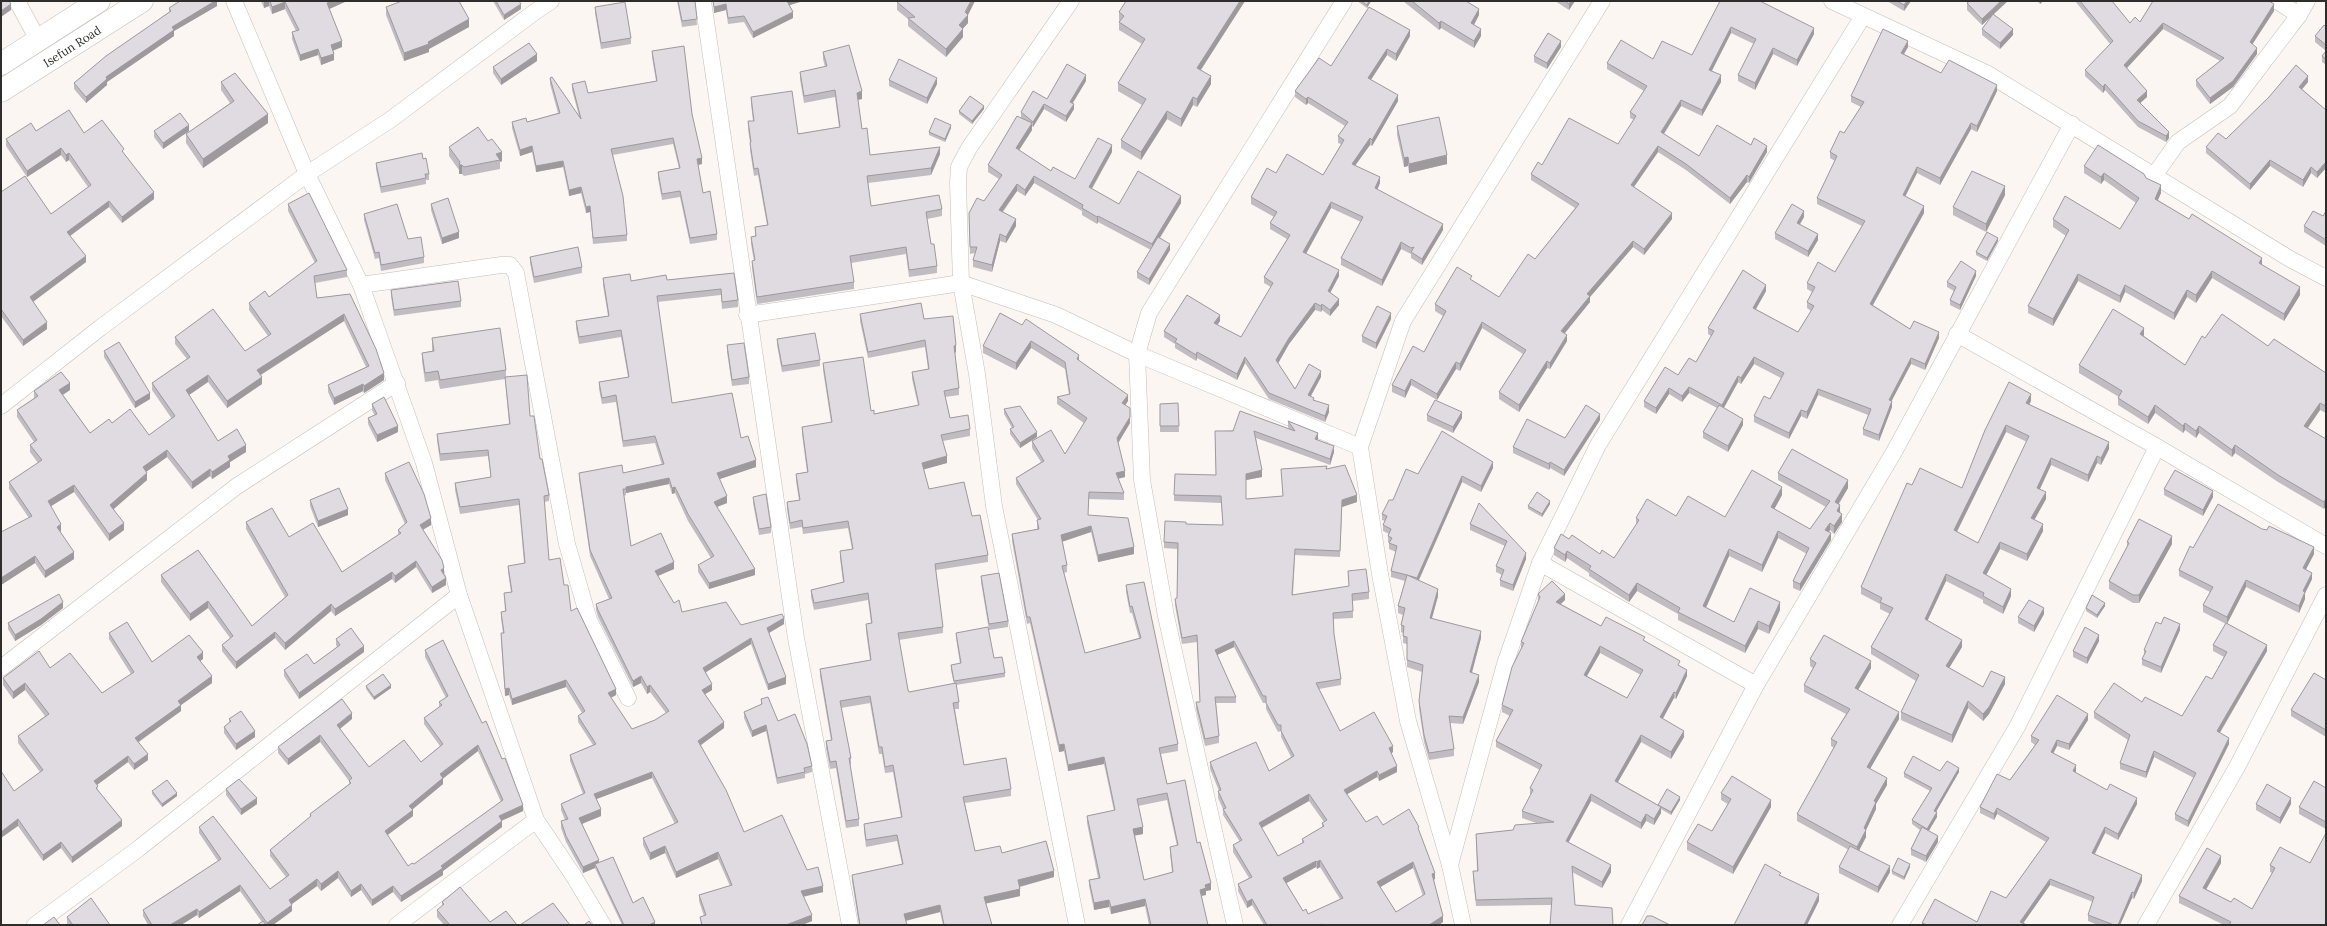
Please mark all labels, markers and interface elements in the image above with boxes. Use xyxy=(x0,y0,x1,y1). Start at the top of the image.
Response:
street label: Isefun Road xyxy=(40,22,103,70)

